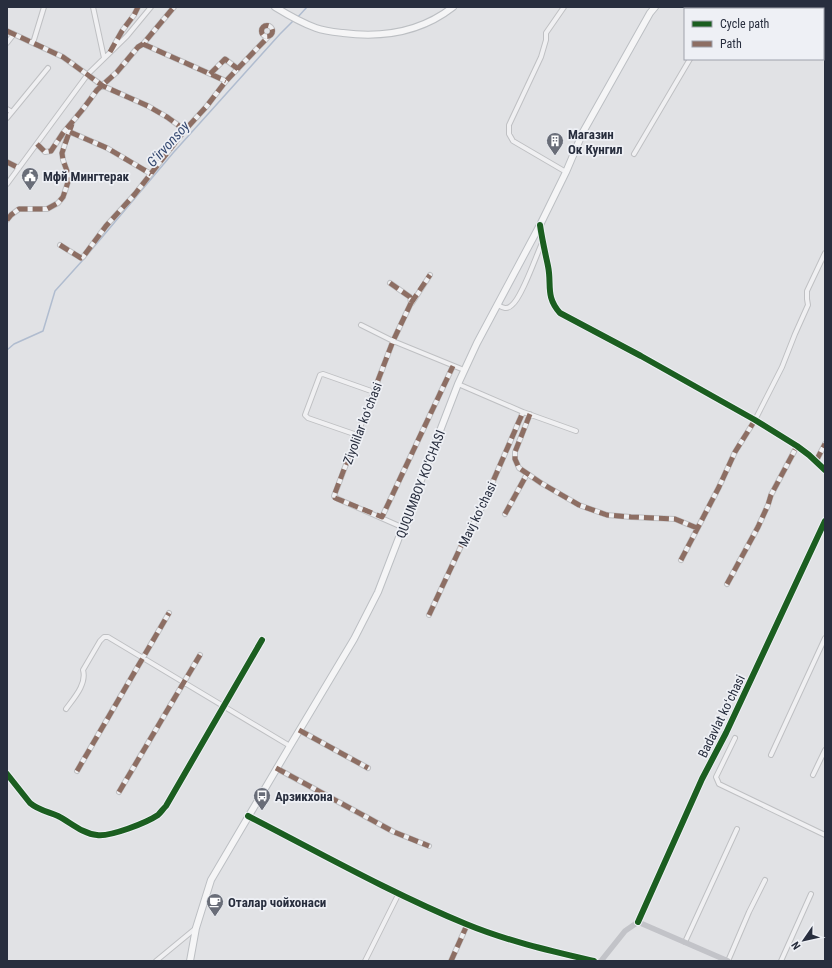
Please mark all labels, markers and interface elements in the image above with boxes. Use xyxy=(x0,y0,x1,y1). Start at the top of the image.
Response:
legend xyxy=(684,8,824,60)
text: Cycle path xyxy=(720,17,770,31)
text: Path xyxy=(720,37,742,51)
water label: G‘irvonsoy xyxy=(143,118,193,170)
place label: Магазин Ок Кунгил xyxy=(568,127,623,157)
building icon: Магазин Ок Кунгил xyxy=(545,131,565,156)
public building icon: Мфй Мингтерак xyxy=(20,166,40,191)
place label: Мфй Мингтерак xyxy=(43,169,130,184)
street label: Ziyolilar koʻchasi xyxy=(340,380,385,466)
street label: QUQUMBOY KO'CHASI xyxy=(393,428,448,540)
street label: Mavj koʻchasi xyxy=(455,479,500,549)
street label: Badavlat koʻchasi xyxy=(695,672,748,760)
bus stop icon: Арзикхона xyxy=(252,786,272,811)
place label: Арзикхона xyxy=(275,789,333,804)
cafe icon: Оталар чойхонаси xyxy=(205,892,225,917)
place label: Оталар чойхонаси xyxy=(228,895,326,910)
north arrow xyxy=(784,920,824,960)
text: N xyxy=(789,939,803,952)

